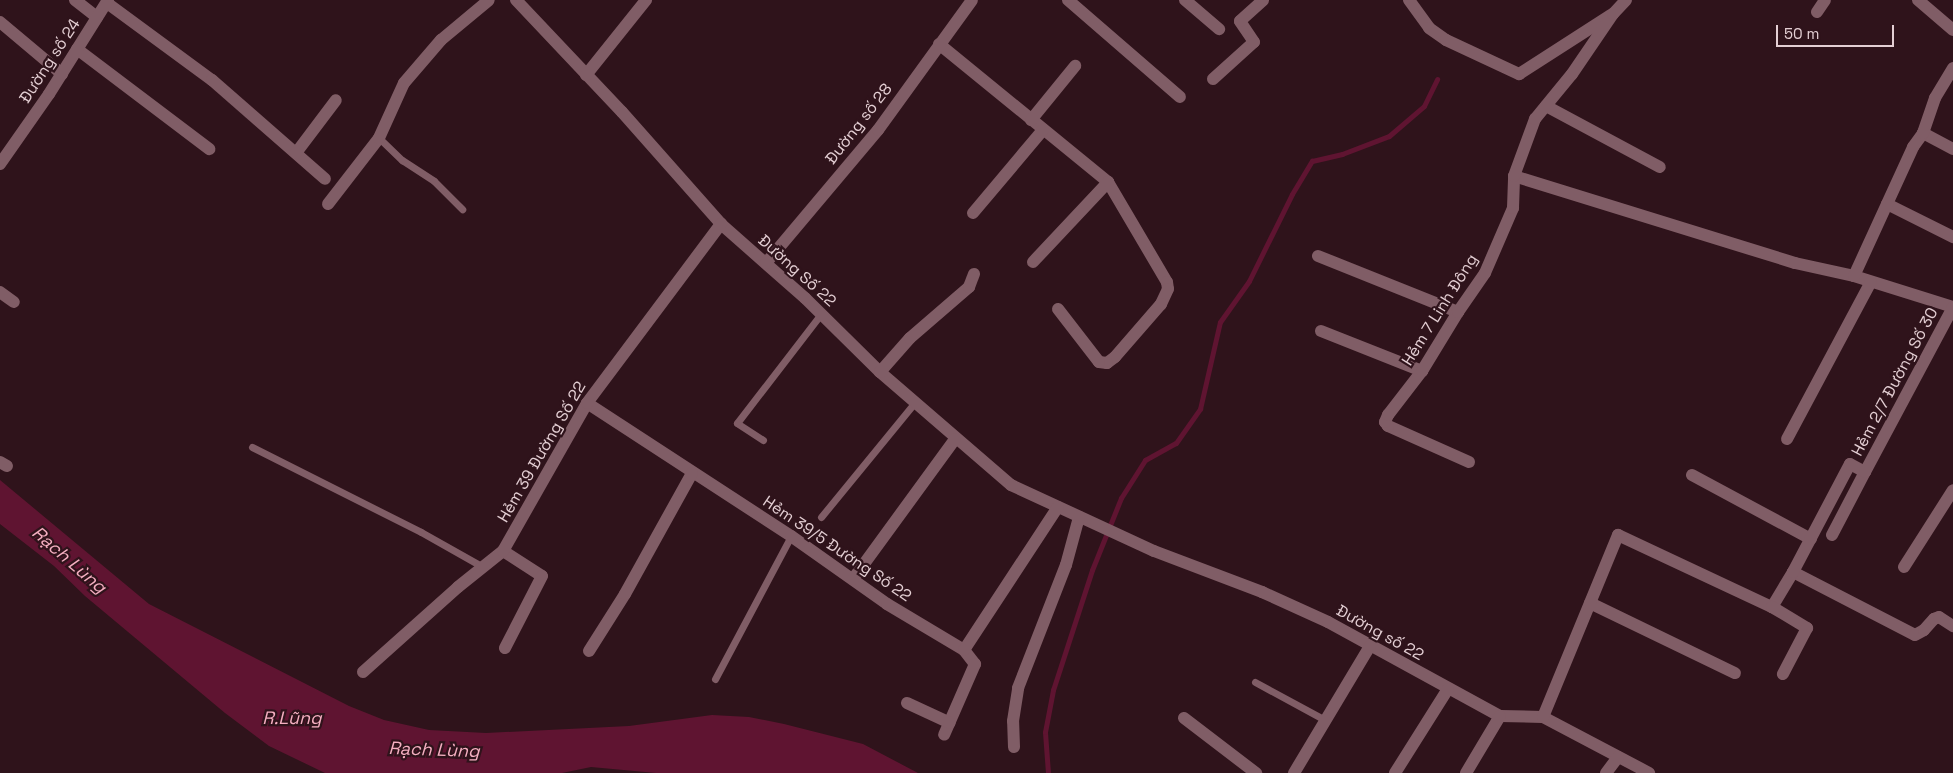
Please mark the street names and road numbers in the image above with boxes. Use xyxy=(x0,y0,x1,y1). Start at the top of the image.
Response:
street label: Đường số 24 xyxy=(16,15,84,107)
street label: Đường số 28 xyxy=(822,80,896,168)
street label: Đường Số 22 xyxy=(754,231,840,311)
street label: Hẻm 7 Linh Đông xyxy=(1398,251,1482,369)
street label: Hẻm 2/7 Đường Số 30 xyxy=(1848,305,1942,459)
street label: Hẻm 39 Đường Số 22 xyxy=(494,378,590,526)
street label: Hẻm 39/5 Đường Số 22 xyxy=(759,492,915,606)
street label: Đường số 22 xyxy=(1333,601,1427,665)

